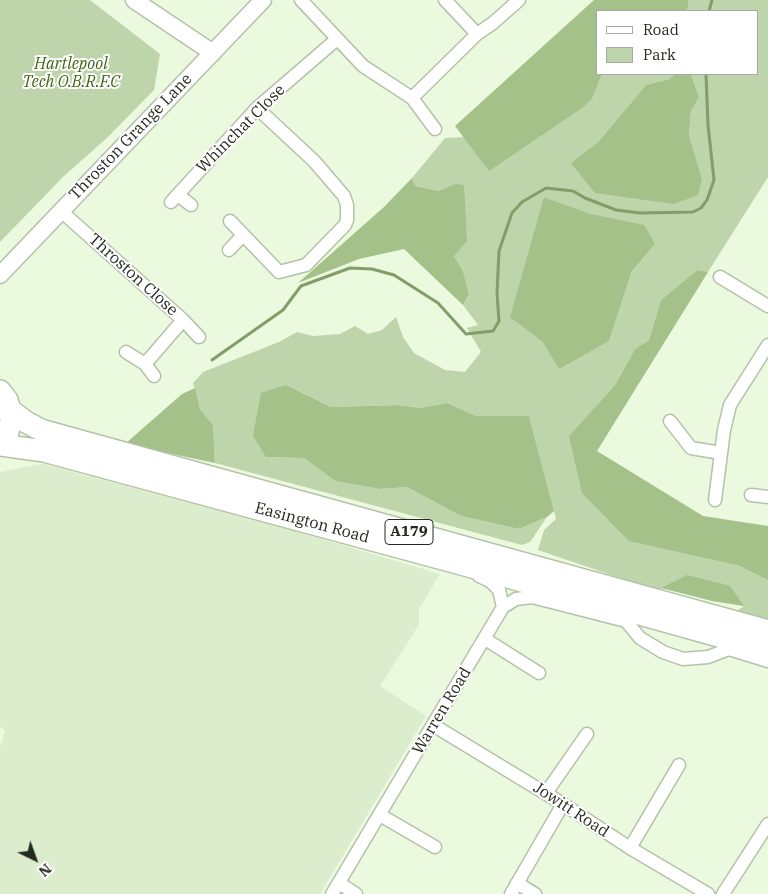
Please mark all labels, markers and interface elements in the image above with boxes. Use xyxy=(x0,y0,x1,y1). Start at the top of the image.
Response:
legend xyxy=(596,10,758,75)
text: Road xyxy=(643,20,679,39)
text: Park xyxy=(643,45,676,64)
park label: Hartlepool Tech O.B.R.F.C xyxy=(22,54,120,92)
street label: Throston Grange Lane xyxy=(66,70,196,204)
street label: Whinchat Close xyxy=(193,81,289,177)
street label: Throston Close xyxy=(84,230,182,320)
street label: Easington Road xyxy=(253,499,371,547)
road number: A179 xyxy=(385,520,433,544)
street label: Warren Road xyxy=(409,664,475,758)
street label: Jowitt Road xyxy=(529,778,613,842)
north arrow xyxy=(10,834,60,884)
text: N xyxy=(35,860,55,881)

